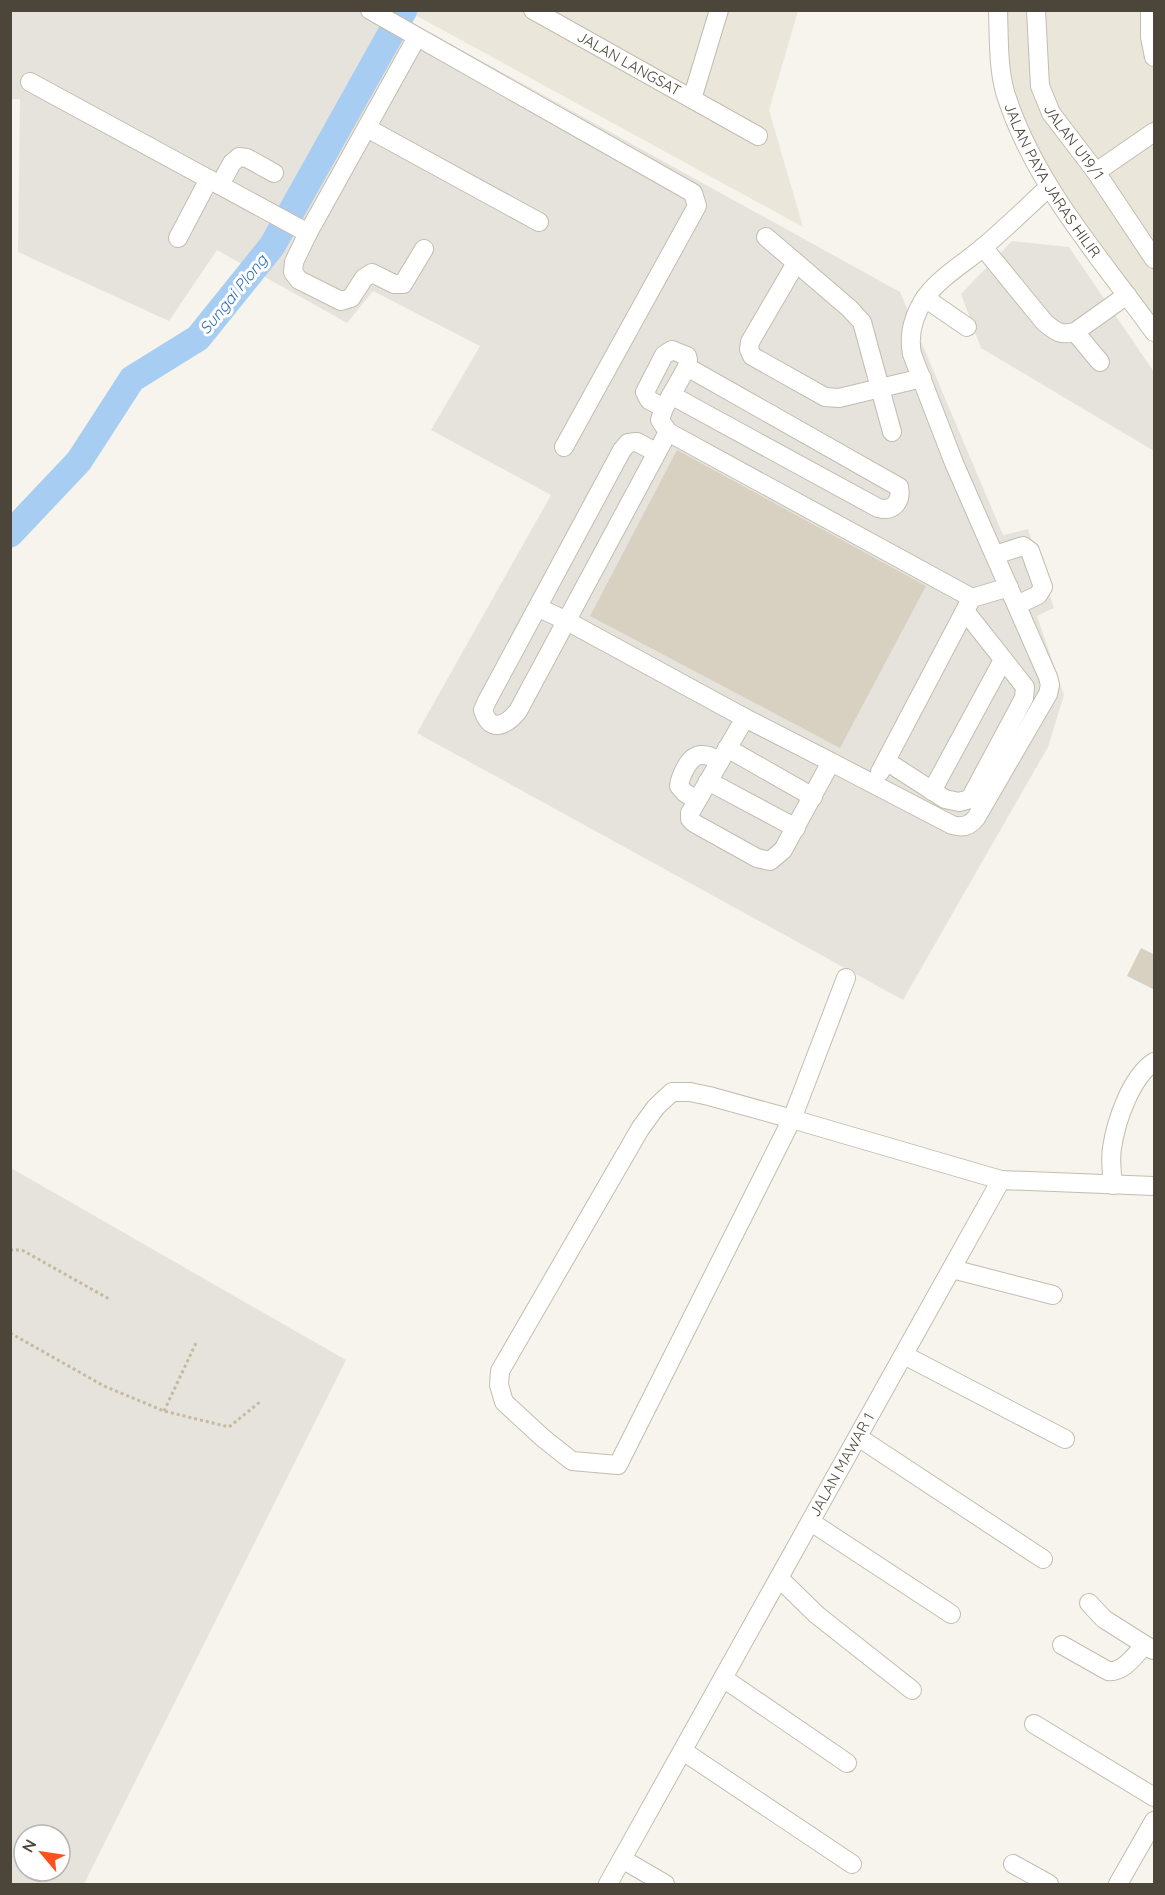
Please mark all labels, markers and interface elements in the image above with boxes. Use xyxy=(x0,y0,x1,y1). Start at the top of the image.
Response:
street label: JALAN LANGSAT xyxy=(574,27,685,100)
street label: JALAN PAYA JARAS HILIR xyxy=(1000,100,1105,261)
street label: JALAN U19/1 xyxy=(1040,102,1108,183)
water label: Sungai Plong xyxy=(195,249,272,338)
street label: JALAN MAWAR 1 xyxy=(805,1409,878,1520)
north arrow xyxy=(12,1823,72,1883)
text: N xyxy=(17,1836,40,1856)

